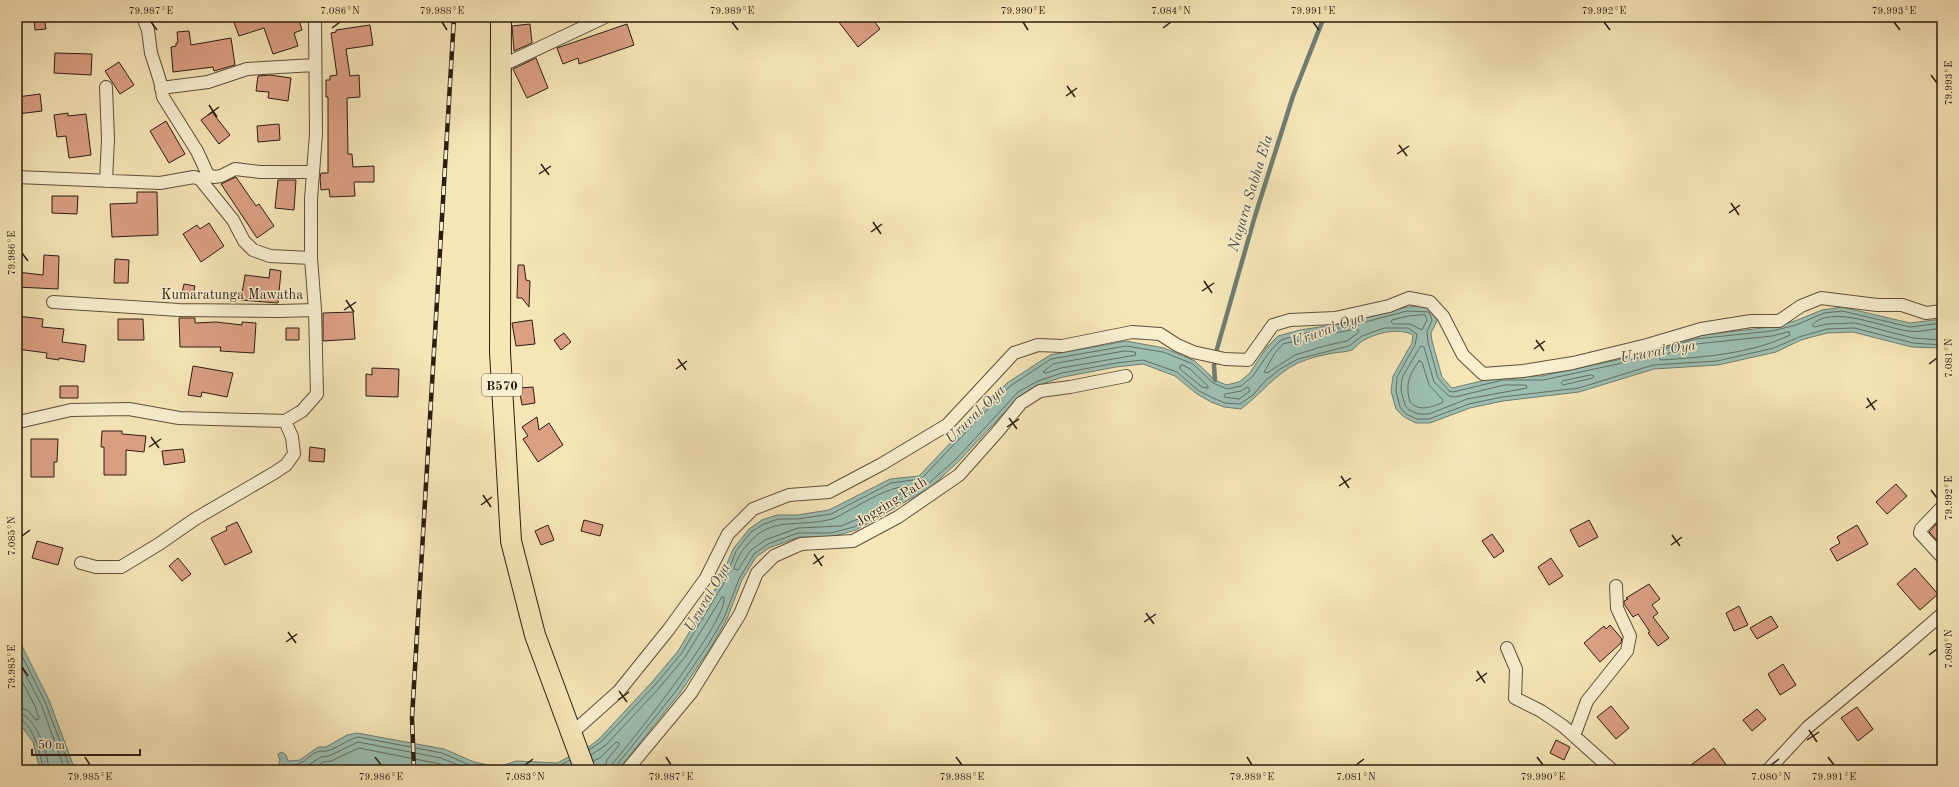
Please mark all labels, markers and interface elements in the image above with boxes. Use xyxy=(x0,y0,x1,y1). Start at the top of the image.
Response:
text: 79.987°E xyxy=(129,6,173,16)
text: 7.086°N xyxy=(320,6,360,16)
text: 79.988°E xyxy=(420,6,464,16)
text: 79.989°E xyxy=(710,6,754,16)
text: 79.990°E xyxy=(1001,6,1045,16)
text: 7.084°N xyxy=(1151,6,1191,16)
text: 79.991°E xyxy=(1291,6,1335,16)
text: 79.992°E xyxy=(1582,6,1626,16)
text: 79.993°E xyxy=(1872,6,1916,16)
text: 79.993°E xyxy=(1944,61,1954,105)
water label: Nagara Sabha Ela xyxy=(1226,133,1276,255)
text: 79.986°E xyxy=(7,231,17,275)
street label: Kumaratunga Mawatha xyxy=(161,288,303,302)
water label: Uruval Oya xyxy=(1290,310,1367,351)
water label: Uruval Oya xyxy=(1619,338,1697,367)
text: 7.081°N xyxy=(1944,338,1954,378)
road number: B570 xyxy=(482,374,522,396)
water label: Uruval Oya xyxy=(943,383,1009,447)
street label: Jogging Path xyxy=(854,474,930,529)
text: 79.992°E xyxy=(1944,476,1954,520)
text: 7.085°N xyxy=(7,516,17,556)
water label: Uruval Oya xyxy=(683,561,734,635)
text: 7.080°N xyxy=(1944,629,1954,669)
text: 79.985°E xyxy=(7,645,17,689)
scale bar xyxy=(32,731,140,757)
text: 50 m xyxy=(38,739,65,752)
text: 79.985°E xyxy=(68,772,112,782)
text: 79.986°E xyxy=(359,772,403,782)
text: 7.083°N xyxy=(505,772,545,782)
text: 79.987°E xyxy=(649,772,693,782)
text: 79.988°E xyxy=(940,772,984,782)
text: 79.989°E xyxy=(1230,772,1274,782)
text: 7.081°N xyxy=(1336,772,1376,782)
text: 79.990°E xyxy=(1521,772,1565,782)
text: 7.080°N xyxy=(1751,772,1791,782)
text: 79.991°E xyxy=(1812,772,1856,782)

